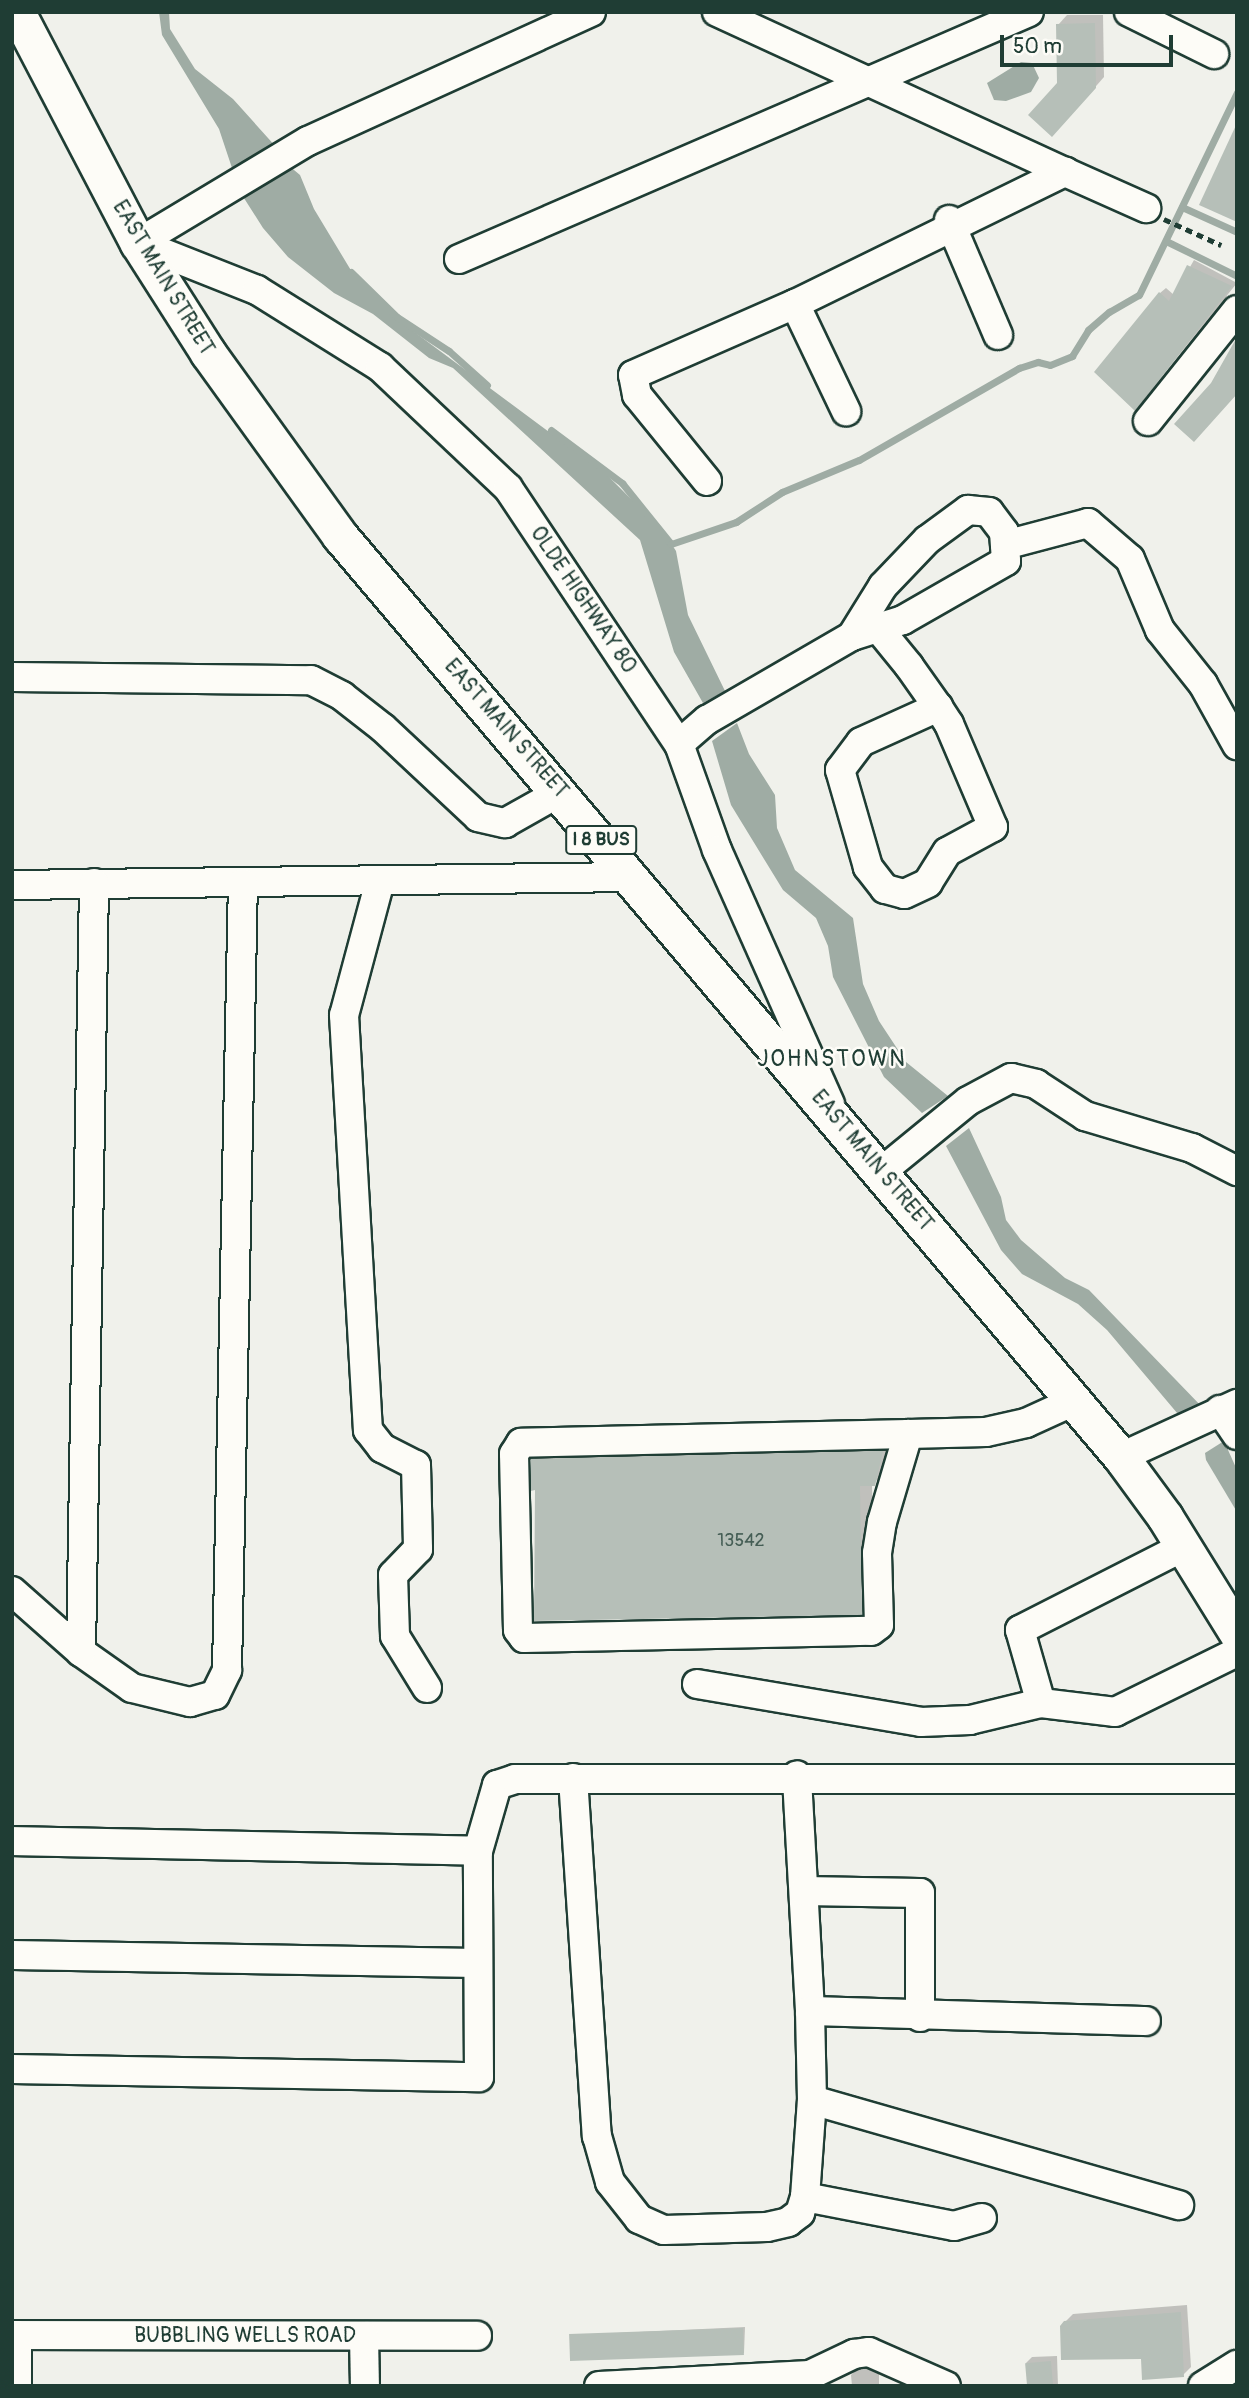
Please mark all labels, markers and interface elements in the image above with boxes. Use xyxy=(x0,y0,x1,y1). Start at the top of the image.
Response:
scale bar xyxy=(1004,21,1177,65)
text: 50 m xyxy=(1013,33,1062,60)
street label: EAST MAIN STREET xyxy=(107,196,219,360)
street label: OLDE HIGHWAY 80 xyxy=(525,522,641,678)
street label: EAST MAIN STREET xyxy=(439,654,573,804)
road number: I 8 BUS xyxy=(564,824,638,856)
district label: JOHNSTOWN xyxy=(758,1045,906,1073)
street label: EAST MAIN STREET xyxy=(806,1085,938,1237)
house number: 13542 xyxy=(717,1530,765,1552)
street label: BUBBLING WELLS ROAD xyxy=(134,2323,356,2349)

